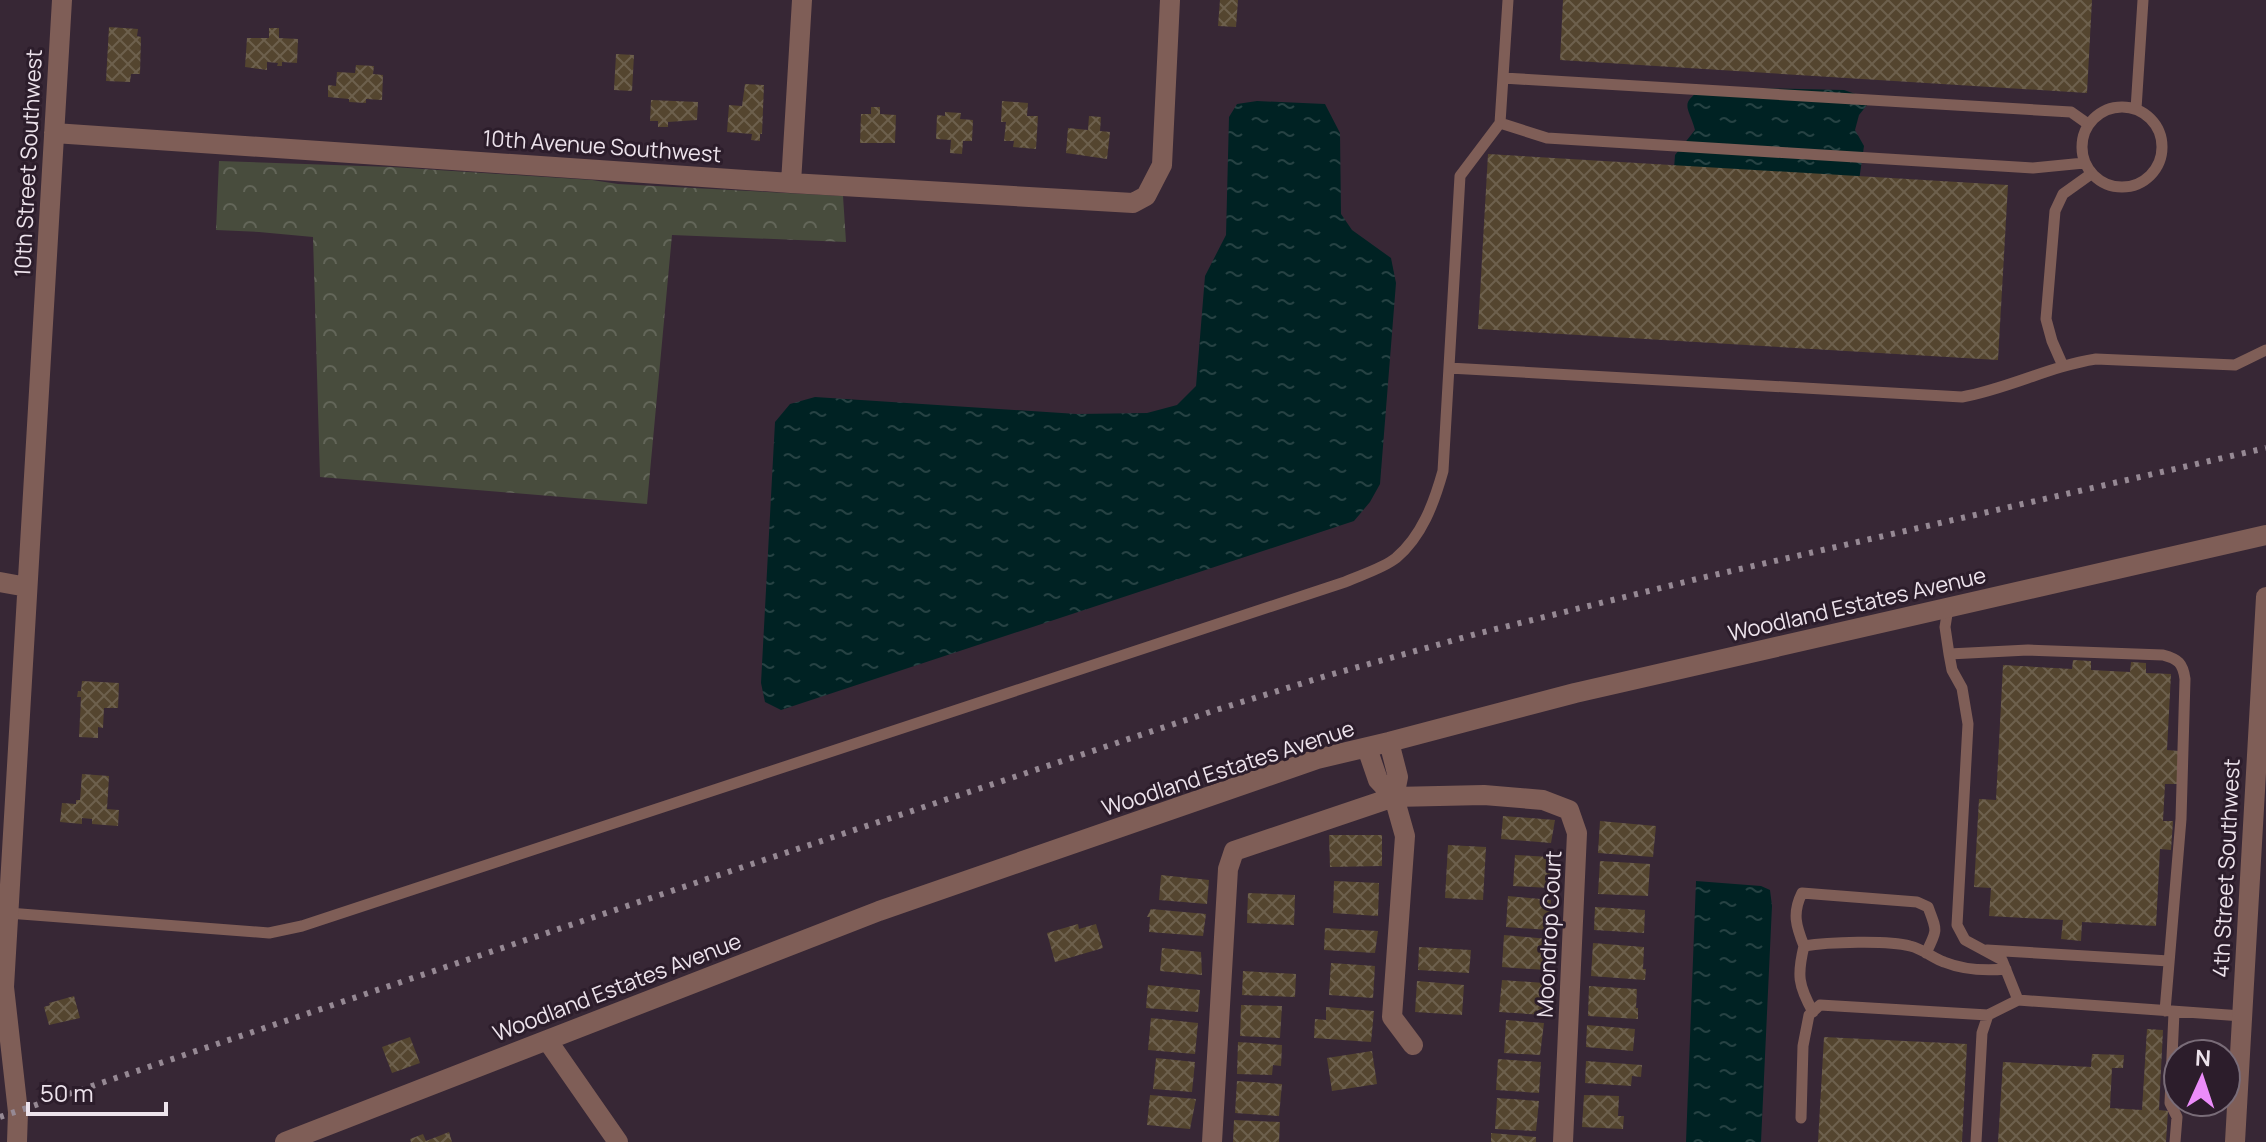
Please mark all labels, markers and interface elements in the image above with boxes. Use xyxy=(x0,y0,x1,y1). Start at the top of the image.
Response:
street label: 10th Street Southwest xyxy=(7,48,49,278)
street label: 10th Avenue Southwest xyxy=(482,123,723,169)
street label: Woodland Estates Avenue xyxy=(1725,560,1989,648)
street label: Woodland Estates Avenue xyxy=(1098,713,1358,823)
street label: 4th Street Southwest xyxy=(2205,757,2247,978)
street label: Moondrop Court xyxy=(1530,850,1568,1018)
street label: Woodland Estates Avenue xyxy=(489,926,746,1048)
north arrow xyxy=(2162,1038,2242,1118)
text: N xyxy=(2194,1043,2212,1073)
scale bar xyxy=(28,1066,166,1116)
text: 50 m xyxy=(40,1076,94,1109)

